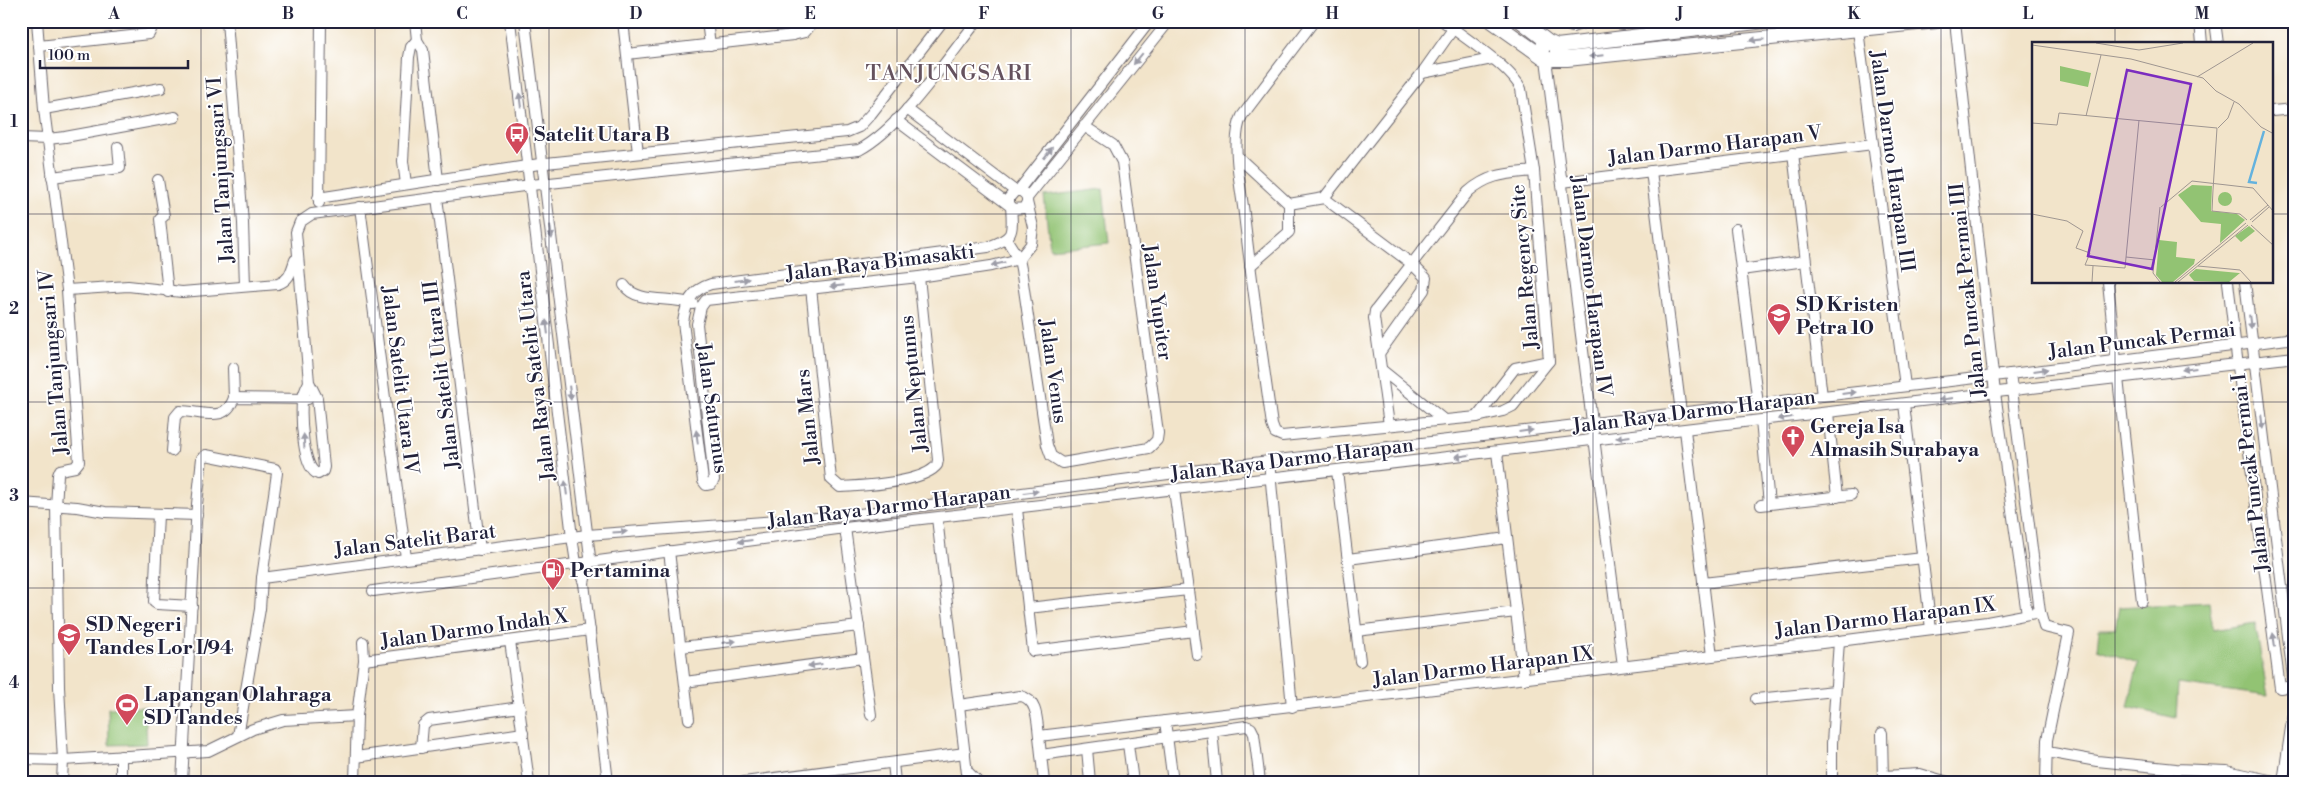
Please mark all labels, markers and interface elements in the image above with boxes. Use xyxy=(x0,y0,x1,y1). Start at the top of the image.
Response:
text: A xyxy=(107,4,120,24)
text: B xyxy=(282,4,294,24)
text: C xyxy=(456,4,468,24)
text: D xyxy=(630,4,643,24)
text: E xyxy=(804,4,816,24)
text: F xyxy=(978,4,990,24)
text: G xyxy=(1152,4,1165,24)
text: H xyxy=(1325,4,1339,24)
text: I xyxy=(1503,4,1509,24)
text: J xyxy=(1675,4,1683,24)
text: K xyxy=(1848,4,1862,24)
text: L xyxy=(2023,4,2034,24)
text: M xyxy=(2195,4,2210,24)
one-way arrow xyxy=(1749,36,1765,44)
scale bar xyxy=(40,38,188,70)
inset map xyxy=(2032,42,2274,284)
text: 100 m xyxy=(48,46,90,65)
street label: Jalan Darmo Harapan III xyxy=(1863,48,1920,274)
one-way arrow xyxy=(1133,52,1144,65)
one-way arrow xyxy=(1587,52,1603,60)
district label: TANJUNGSARI xyxy=(866,60,1032,87)
street label: Jalan Tanjungsari VI xyxy=(202,76,241,265)
one-way arrow xyxy=(516,92,524,108)
text: 1 xyxy=(10,112,18,132)
bus stop icon: Satelit Utara B xyxy=(504,121,530,155)
street label: Jalan Darmo Harapan V xyxy=(1606,121,1824,172)
place label: Satelit Utara B xyxy=(534,123,670,148)
one-way arrow xyxy=(1042,146,1053,159)
street label: Jalan Darmo Harapan IV xyxy=(1564,173,1617,399)
street label: Jalan Puncak Permai III xyxy=(1945,181,1992,399)
street label: Jalan Regency Site xyxy=(1506,183,1545,351)
one-way arrow xyxy=(547,224,555,240)
street label: Jalan Raya Bimasakti xyxy=(783,239,976,288)
street label: Jalan Yupiter xyxy=(1136,241,1177,362)
one-way arrow xyxy=(990,260,1005,268)
street label: Jalan Tanjungsari IV xyxy=(34,267,75,457)
street label: Jalan Raya Satelit Utara xyxy=(511,268,562,483)
one-way arrow xyxy=(734,276,750,284)
street label: Jalan Satelit Utara III xyxy=(418,278,467,472)
one-way arrow xyxy=(829,282,845,290)
street label: Jalan Satelit Utara IV xyxy=(375,284,424,476)
place label: SD Kristen Petra 10 xyxy=(1796,293,1899,341)
text: 2 xyxy=(9,299,19,319)
school or university icon: SD Kristen Petra 10 xyxy=(1766,302,1792,336)
street label: Jalan Neptunus xyxy=(895,314,934,455)
one-way arrow xyxy=(2246,315,2254,331)
street label: Jalan Venus xyxy=(1033,316,1072,425)
street label: Jalan Puncak Permai xyxy=(2046,318,2238,365)
one-way arrow xyxy=(543,319,551,335)
street label: Jalan Saturnus xyxy=(690,340,733,475)
one-way arrow xyxy=(2181,365,2197,373)
one-way arrow xyxy=(2034,366,2050,374)
street label: Jalan Mars xyxy=(791,368,826,467)
street label: Jalan Puncak Permai I xyxy=(2227,372,2276,575)
one-way arrow xyxy=(566,385,574,401)
street label: Jalan Raya Darmo Harapan xyxy=(1570,385,1817,440)
one-way arrow xyxy=(1841,389,1857,397)
one-way arrow xyxy=(1938,395,1954,403)
one-way arrow xyxy=(1776,414,1792,422)
one-way arrow xyxy=(2258,414,2266,430)
place label: Gereja Isa Almasih Surabaya xyxy=(1809,415,1979,463)
church icon: Gereja Isa Almasih Surabaya xyxy=(1780,424,1806,458)
one-way arrow xyxy=(1519,427,1535,435)
one-way arrow xyxy=(693,429,701,445)
one-way arrow xyxy=(300,433,308,449)
street label: Jalan Raya Darmo Harapan xyxy=(1168,433,1415,488)
one-way arrow xyxy=(1615,433,1631,441)
one-way arrow xyxy=(1454,452,1470,460)
one-way arrow xyxy=(562,480,570,496)
street label: Jalan Raya Darmo Harapan xyxy=(765,480,1012,535)
text: 3 xyxy=(9,486,19,506)
one-way arrow xyxy=(1024,488,1040,496)
street label: Jalan Satelit Barat xyxy=(332,519,497,564)
one-way arrow xyxy=(613,528,629,536)
one-way arrow xyxy=(737,537,753,545)
fuel station icon: Pertamina xyxy=(540,557,566,591)
place label: Pertamina xyxy=(570,559,670,584)
street label: Jalan Darmo Harapan IX xyxy=(1773,593,1997,645)
street label: Jalan Darmo Indah X xyxy=(378,604,570,655)
place label: SD Negeri Tandes Lor I/94 xyxy=(86,613,233,661)
school or university icon: SD Negeri Tandes Lor I/94 xyxy=(56,622,82,656)
one-way arrow xyxy=(2270,631,2278,647)
one-way arrow xyxy=(721,638,737,646)
street label: Jalan Darmo Harapan IX xyxy=(1371,642,1595,694)
one-way arrow xyxy=(806,661,822,669)
text: 4 xyxy=(9,673,20,693)
place label: Lapangan Olahraga SD Tandes xyxy=(144,683,332,731)
sports icon: Lapangan Olahraga SD Tandes xyxy=(114,692,140,726)

